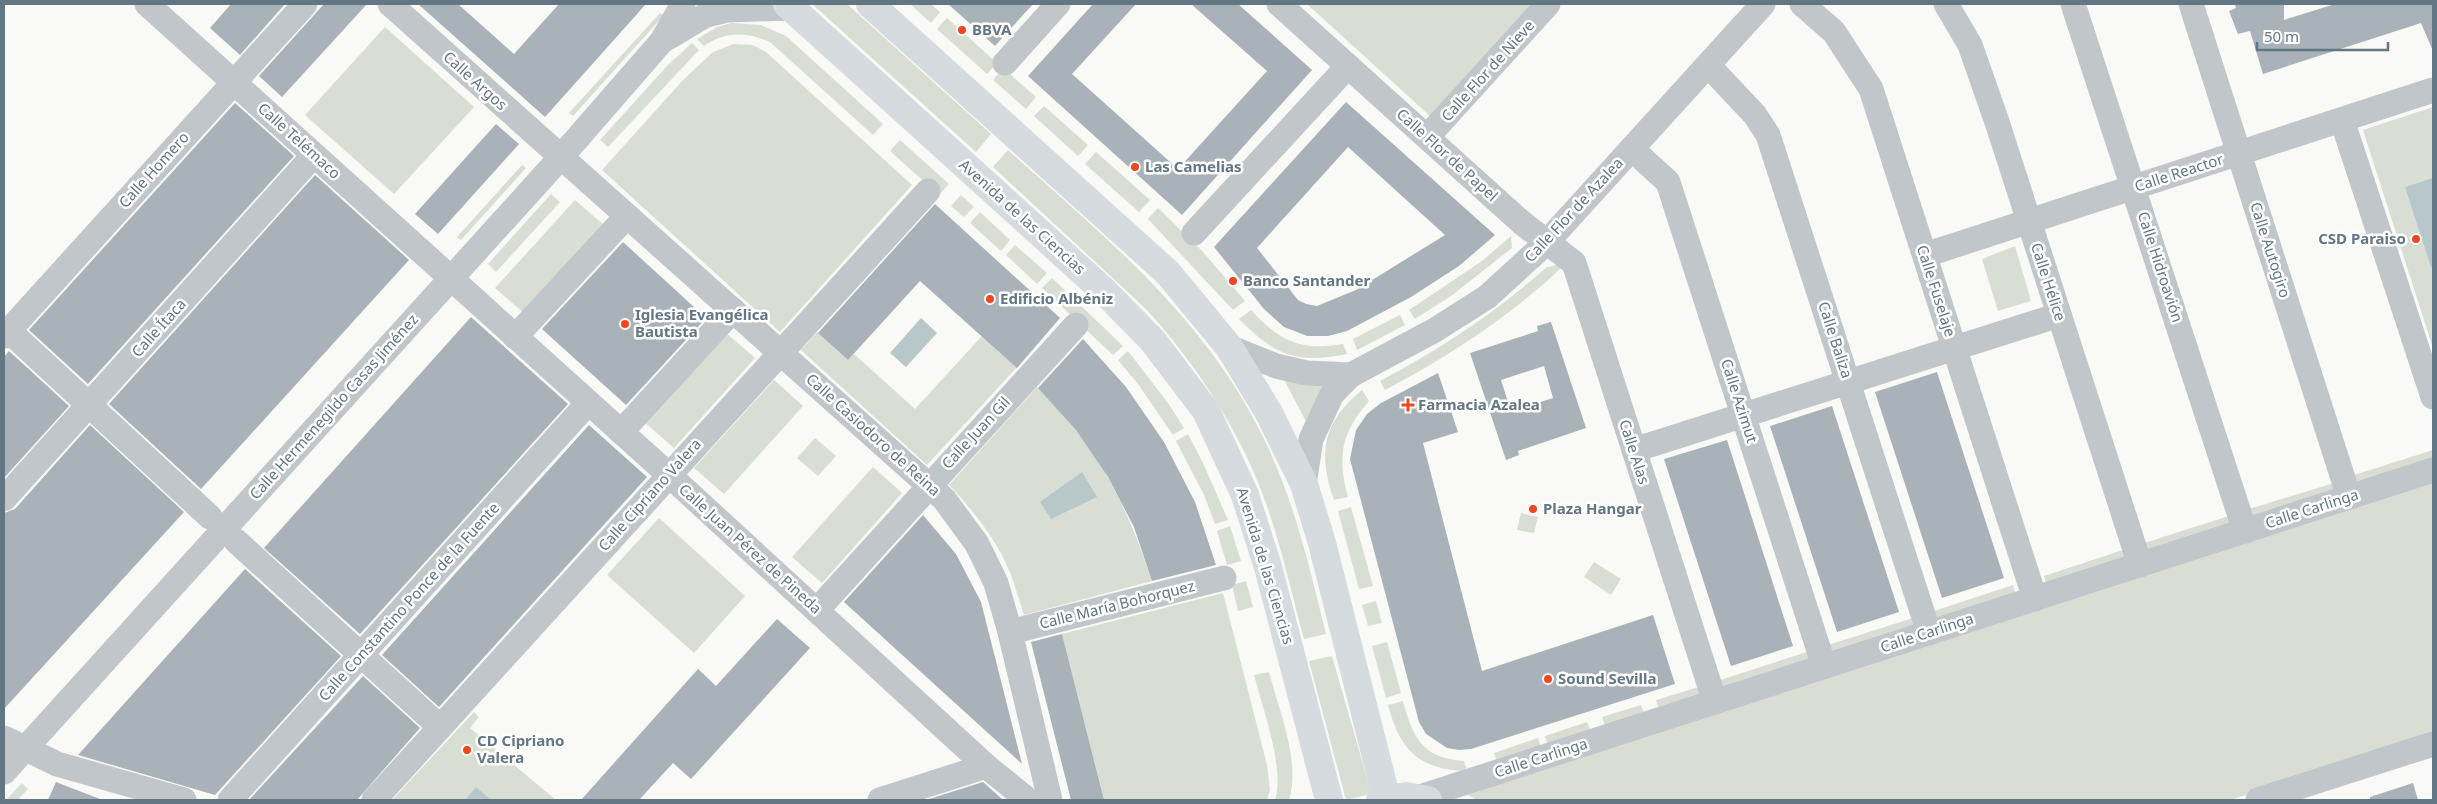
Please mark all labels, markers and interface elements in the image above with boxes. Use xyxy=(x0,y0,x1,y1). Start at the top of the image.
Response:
street label: Calle Flor de Nieve xyxy=(1436,15,1538,125)
place label: BBVA xyxy=(972,19,1012,39)
scale bar xyxy=(2257,20,2388,52)
marker: BBVA xyxy=(956,24,968,36)
text: 50 m xyxy=(2264,26,2299,46)
street label: Calle Argos xyxy=(440,46,512,114)
street label: Calle Telémaco xyxy=(254,98,345,183)
street label: Calle Flor de Papel xyxy=(1393,104,1502,205)
street label: Calle Homero xyxy=(114,127,193,212)
street label: Calle Reactor xyxy=(2132,148,2226,196)
street label: Calle Flor de Azalea xyxy=(1520,153,1627,266)
street label: Avenida de las Ciencias xyxy=(955,154,1090,278)
place label: Las Camelias xyxy=(1145,156,1241,176)
marker: Las Camelias xyxy=(1129,161,1141,173)
street label: Calle Autogiro xyxy=(2246,199,2296,300)
street label: Calle Hidroavión xyxy=(2134,209,2188,325)
place label: CSD Paraiso xyxy=(2318,228,2406,248)
marker: CSD Paraiso xyxy=(2410,233,2422,245)
street label: Calle Hélice xyxy=(2027,240,2071,323)
street label: Calle Fuselaje xyxy=(1913,242,1961,339)
place label: Banco Santander xyxy=(1243,270,1370,290)
marker: Banco Santander xyxy=(1227,275,1239,287)
place label: Edificio Albéniz xyxy=(1000,288,1113,308)
marker: Edificio Albéniz xyxy=(984,293,996,305)
street label: Calle Ítaca xyxy=(127,294,190,361)
street label: Calle Baliza xyxy=(1814,299,1858,381)
place label: Iglesia Evangélica Bautista xyxy=(635,304,768,341)
street label: Calle Hermenegildo Casas Jiménez xyxy=(245,309,422,503)
marker: Iglesia Evangélica Bautista xyxy=(619,318,631,330)
street label: Calle Azimut xyxy=(1717,356,1763,446)
street label: Calle Casiodoro de Reina xyxy=(802,369,945,500)
street label: Calle Juan Gil xyxy=(937,392,1014,473)
place label: Farmacia Azalea xyxy=(1418,394,1540,414)
marker: Farmacia Azalea xyxy=(1402,399,1414,411)
street label: Calle Alas xyxy=(1615,417,1655,487)
street label: Calle Cipriano Valera xyxy=(593,434,705,555)
street label: Calle Juan Pérez de Pineda xyxy=(675,479,826,618)
street label: Calle Carlinga xyxy=(2263,484,2361,533)
street label: Avenida de las Ciencias xyxy=(1233,485,1299,647)
street label: Calle Constantino Ponce de la Fuente xyxy=(313,498,503,705)
place label: Plaza Hangar xyxy=(1543,498,1642,518)
marker: Plaza Hangar xyxy=(1527,503,1539,515)
street label: Calle María Bohorquez xyxy=(1037,575,1196,633)
street label: Calle Carlinga xyxy=(1878,608,1976,657)
place label: Sound Sevilla xyxy=(1558,668,1656,688)
marker: Sound Sevilla xyxy=(1542,673,1554,685)
place label: CD Cipriano Valera xyxy=(477,730,564,767)
street label: Calle Carlinga xyxy=(1492,733,1590,782)
marker: CD Cipriano Valera xyxy=(461,744,473,756)

